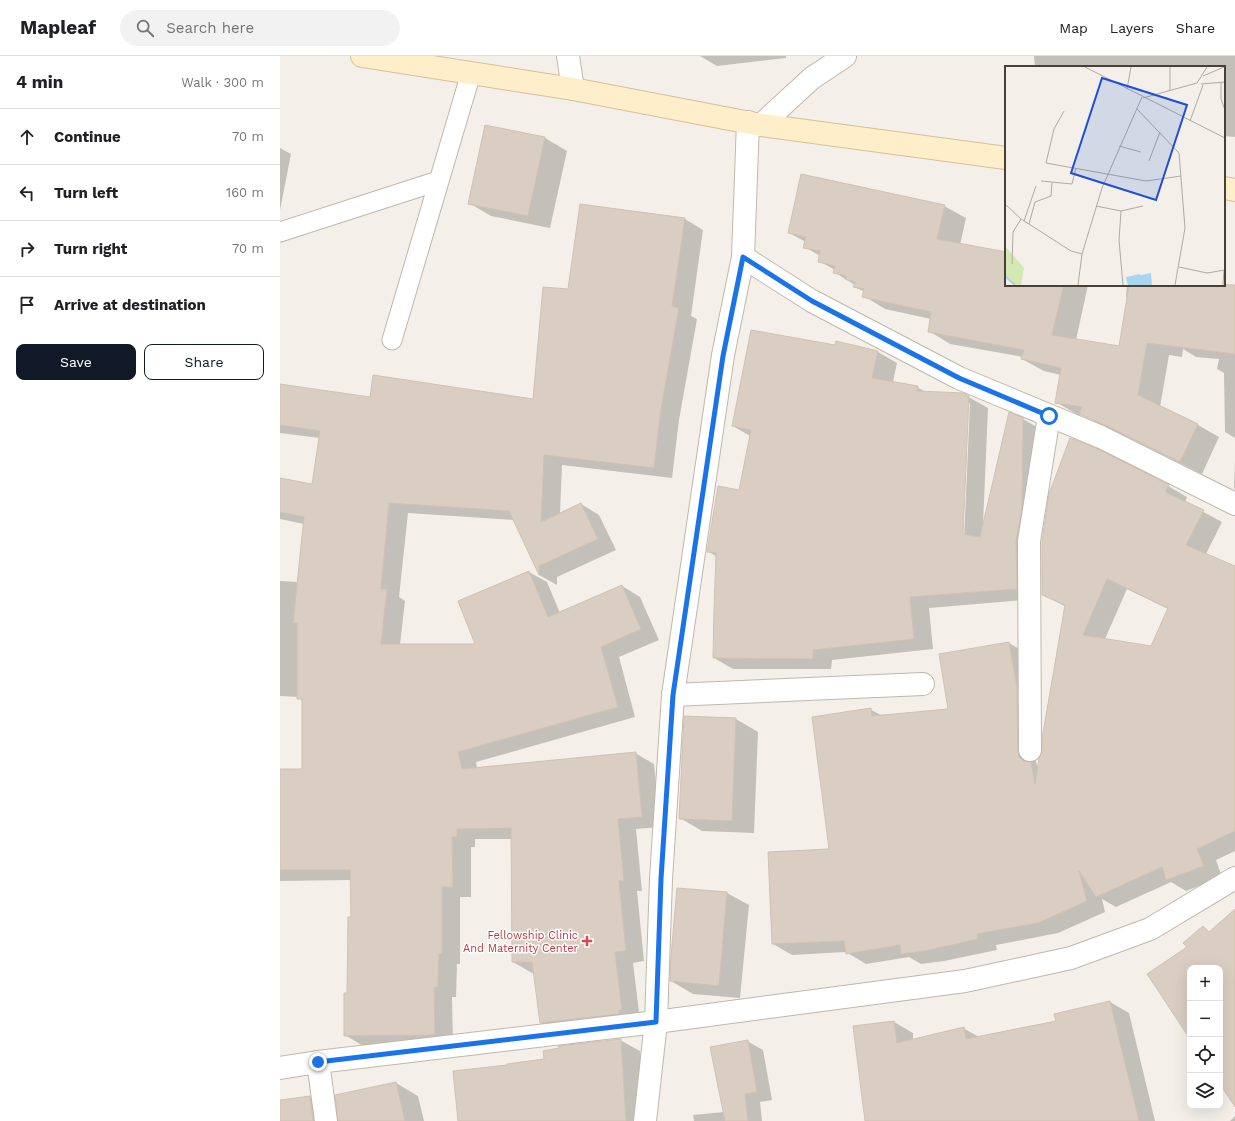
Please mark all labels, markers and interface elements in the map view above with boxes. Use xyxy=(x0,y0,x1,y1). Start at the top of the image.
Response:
search box xyxy=(120,10,400,46)
text: Mapleaf xyxy=(20,16,96,39)
icon: search xyxy=(134,17,156,39)
text: Search here xyxy=(166,19,254,37)
text: Map xyxy=(1059,20,1088,36)
text: Layers xyxy=(1110,20,1154,36)
text: Share xyxy=(1176,20,1215,36)
inset map xyxy=(1005,66,1225,286)
text: 4 min xyxy=(16,72,63,92)
text: Walk · 300 m xyxy=(181,75,264,90)
icon: ahead xyxy=(16,126,38,148)
text: Continue xyxy=(54,128,121,146)
text: 70 m xyxy=(232,129,264,144)
icon: left xyxy=(16,182,38,204)
text: Turn left xyxy=(54,184,118,202)
text: 160 m xyxy=(226,185,264,200)
icon: right xyxy=(16,238,38,260)
text: Turn right xyxy=(54,240,127,258)
text: 70 m xyxy=(232,241,264,256)
icon: arrive xyxy=(16,294,38,316)
text: Arrive at destination xyxy=(54,296,206,314)
button: Save xyxy=(16,344,136,380)
button: Share xyxy=(144,344,264,380)
route start xyxy=(1040,407,1058,425)
place label: Fellowship Clinic And Maternity Center xyxy=(463,929,579,955)
marker: Fellowship Clinic And Maternity Center xyxy=(581,935,593,947)
map controls xyxy=(1187,965,1223,1109)
button: + xyxy=(1187,965,1223,1001)
button: − xyxy=(1187,1001,1223,1037)
button: locate xyxy=(1187,1037,1223,1073)
route end xyxy=(309,1053,327,1071)
button: layers xyxy=(1187,1073,1223,1109)

